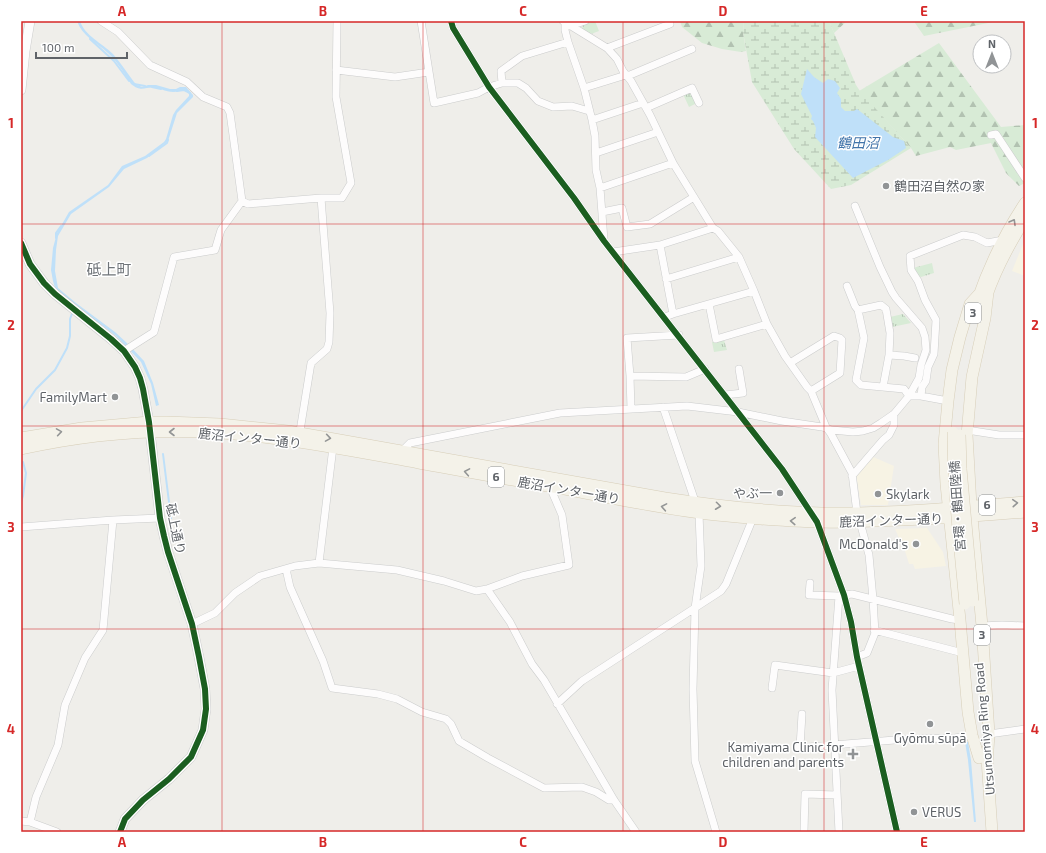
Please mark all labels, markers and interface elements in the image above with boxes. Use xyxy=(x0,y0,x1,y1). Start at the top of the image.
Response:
text: A xyxy=(118,3,127,19)
text: B xyxy=(319,3,327,19)
text: C xyxy=(519,3,527,19)
text: D xyxy=(719,3,728,19)
text: E xyxy=(920,3,928,19)
scale bar xyxy=(36,34,127,60)
north arrow xyxy=(972,34,1012,74)
text: N xyxy=(988,37,996,50)
text: 100 m xyxy=(42,40,74,54)
text: 1 xyxy=(8,115,14,131)
text: 1 xyxy=(1032,115,1038,131)
water label: 鶴田沼 xyxy=(837,134,881,151)
place label: 鶴田沼自然の家 xyxy=(894,178,985,194)
marker: 鶴田沼自然の家 xyxy=(881,181,891,191)
one-way arrow xyxy=(1008,219,1015,226)
district label: 砥上町 xyxy=(86,260,132,278)
road number: 3 xyxy=(965,303,981,323)
text: 2 xyxy=(7,317,15,333)
text: 2 xyxy=(1031,317,1039,333)
place label: FamilyMart xyxy=(39,389,107,405)
marker: FamilyMart xyxy=(110,392,120,402)
street label: 鹿沼インター通り xyxy=(197,425,303,451)
one-way arrow xyxy=(56,428,63,437)
one-way arrow xyxy=(169,428,175,436)
one-way arrow xyxy=(325,433,331,442)
street label: 宮環・鶴田陸橋 xyxy=(946,460,968,552)
road number: 6 xyxy=(488,467,504,487)
one-way arrow xyxy=(464,468,470,477)
street label: 鹿沼インター通り xyxy=(516,473,622,507)
place label: やぶ一 xyxy=(733,485,772,501)
place label: Skylark xyxy=(886,486,930,502)
marker: やぶ一 xyxy=(775,488,785,498)
marker: Skylark xyxy=(873,489,883,499)
road number: 6 xyxy=(979,495,995,515)
one-way arrow xyxy=(1012,499,1018,508)
one-way arrow xyxy=(715,501,721,510)
street label: 砥上通り xyxy=(163,502,189,556)
one-way arrow xyxy=(661,503,667,512)
street label: 鹿沼インター通り xyxy=(839,510,943,530)
one-way arrow xyxy=(790,517,796,526)
text: 3 xyxy=(7,519,15,535)
text: 3 xyxy=(1031,519,1039,535)
place label: McDonald's xyxy=(839,536,908,552)
marker: McDonald's xyxy=(911,539,921,549)
road number: 3 xyxy=(974,625,990,645)
street label: Utsunomiya Ring Road xyxy=(970,662,998,796)
marker: Gyōmu sūpā xyxy=(925,719,935,729)
text: 4 xyxy=(7,721,15,737)
text: 4 xyxy=(1031,721,1039,737)
place label: Gyōmu sūpā xyxy=(894,730,966,746)
place label: Kamiyama Clinic for children and parents xyxy=(722,739,844,770)
marker: Kamiyama Clinic for children and parents xyxy=(847,748,859,760)
place label: VERUS xyxy=(922,804,961,820)
marker: VERUS xyxy=(909,807,919,817)
text: A xyxy=(118,834,127,850)
text: B xyxy=(319,834,327,850)
text: C xyxy=(519,834,527,850)
text: D xyxy=(719,834,728,850)
text: E xyxy=(920,834,928,850)

